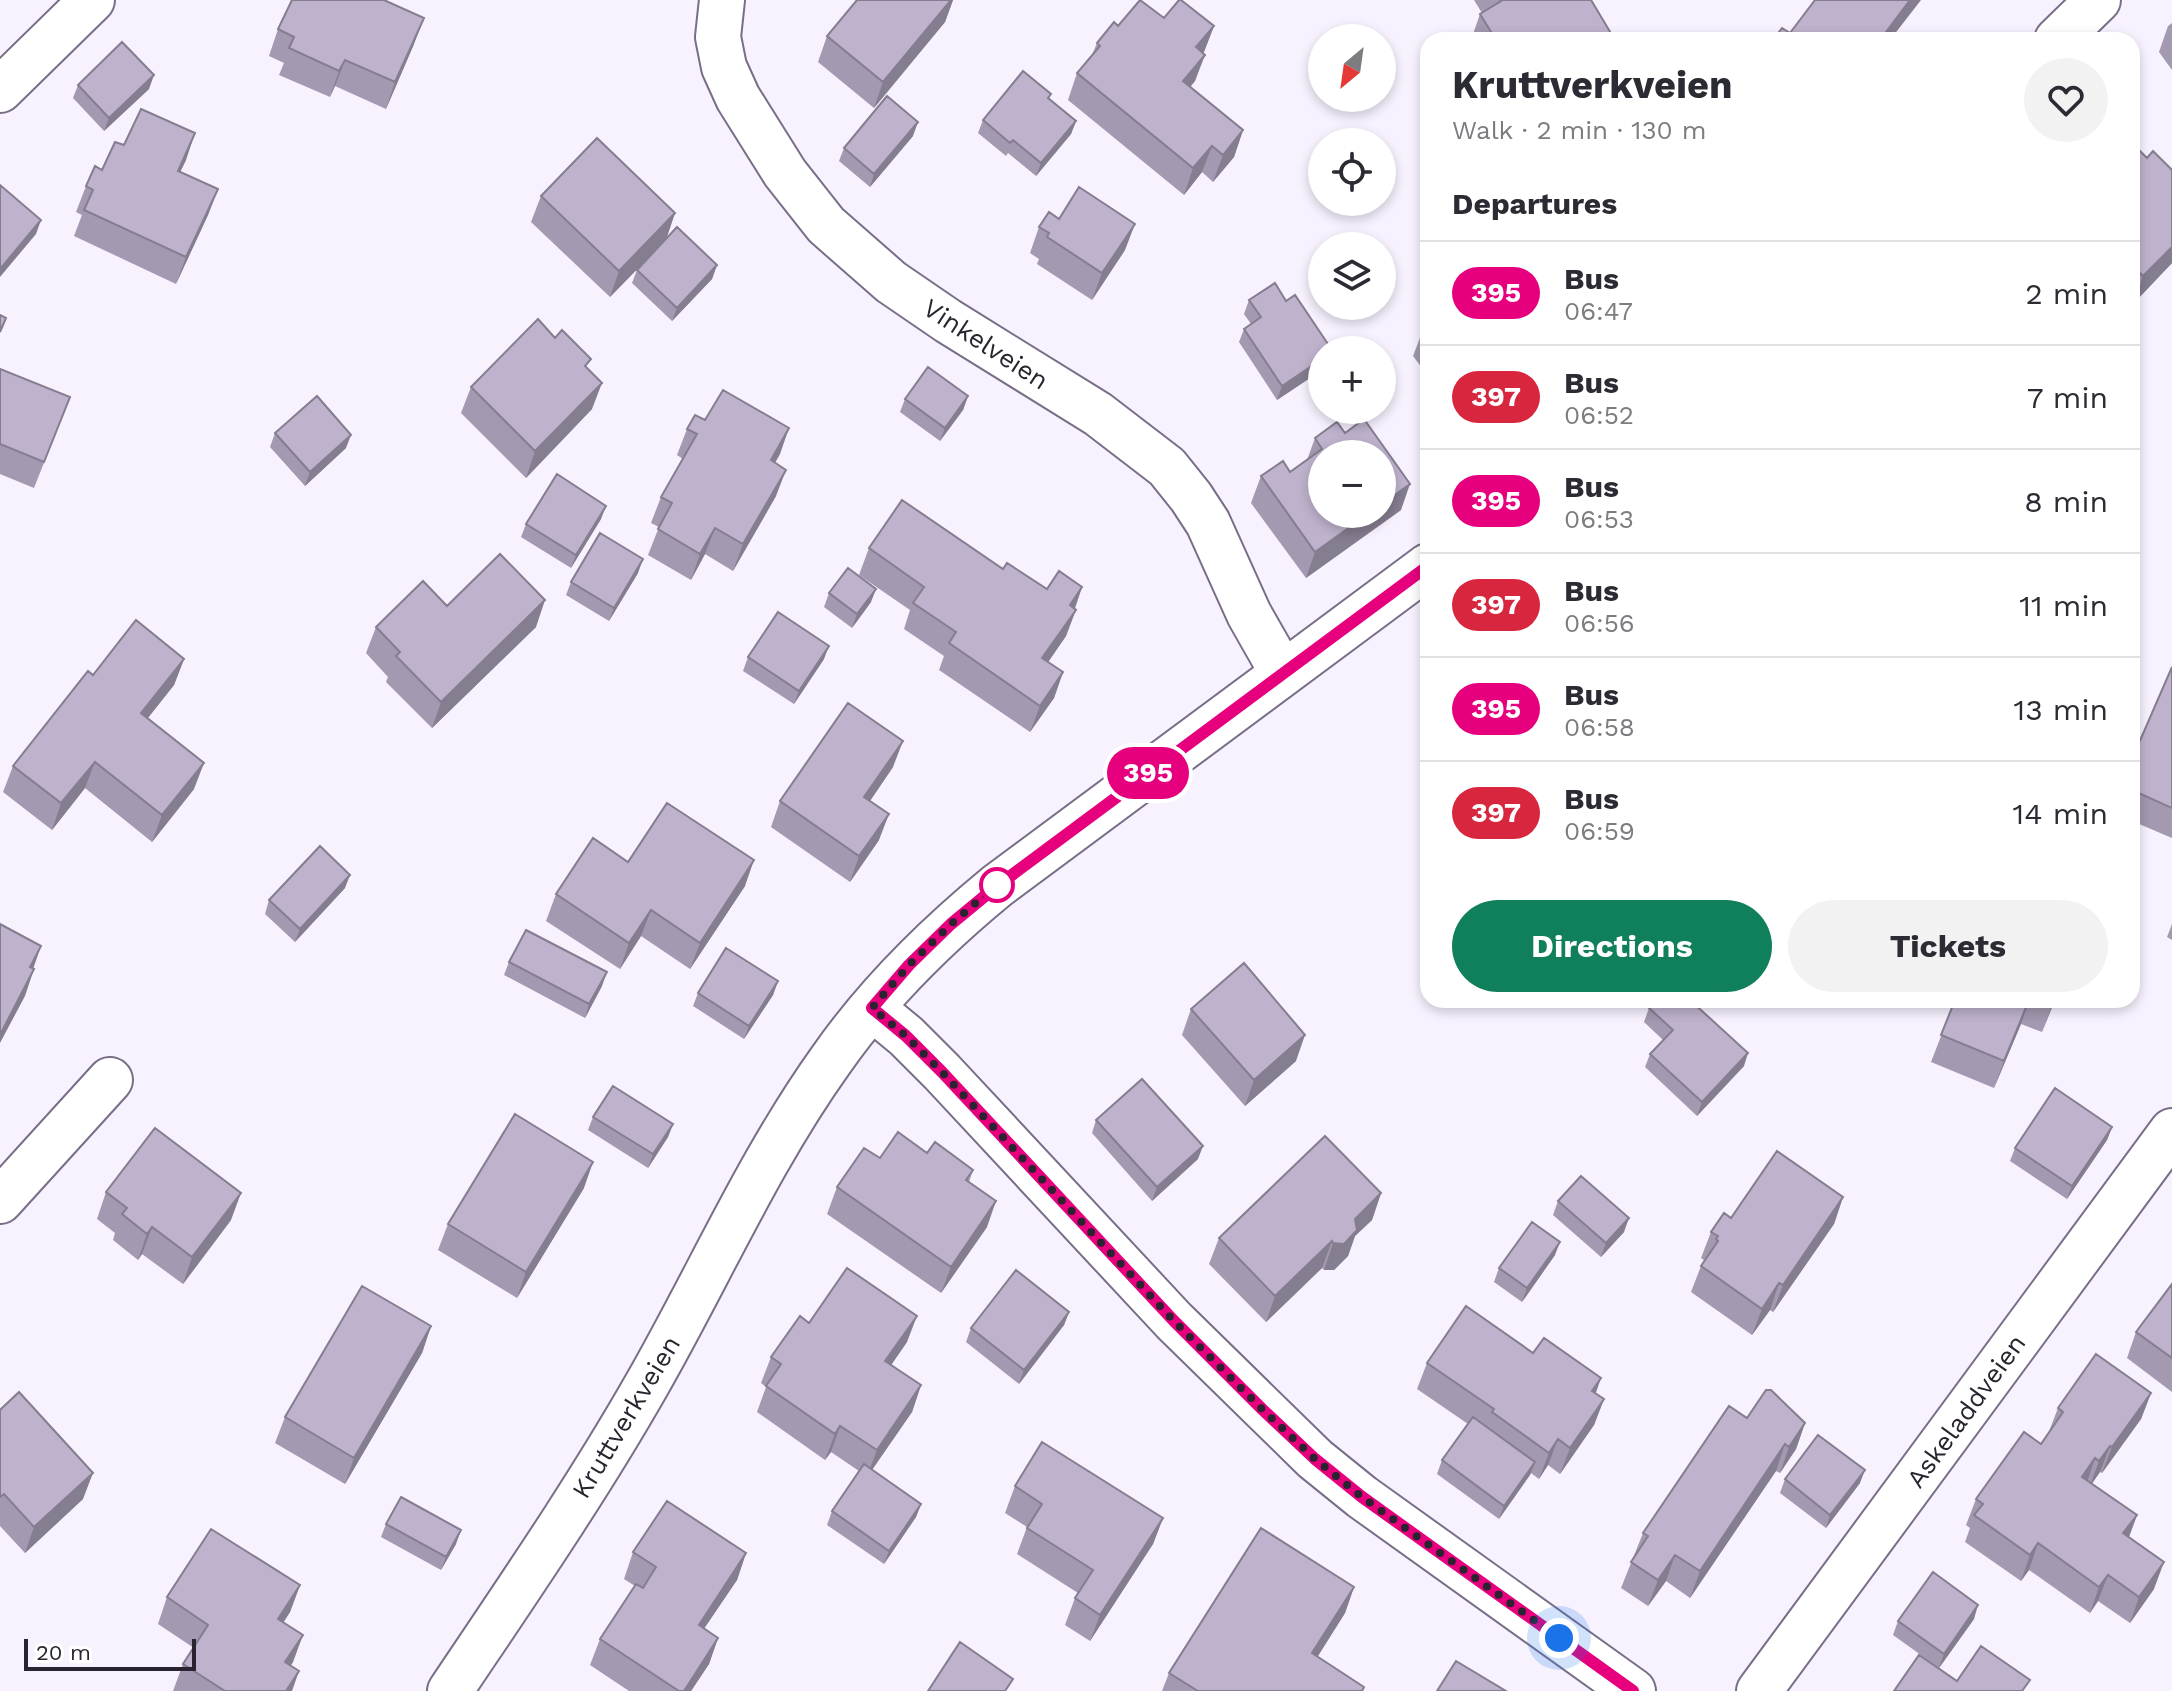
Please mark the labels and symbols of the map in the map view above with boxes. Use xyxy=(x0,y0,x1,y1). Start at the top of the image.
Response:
north arrow xyxy=(1308,24,1396,112)
street label: Vinkelveien xyxy=(918,292,1054,396)
line badge: 395 xyxy=(1102,747,1194,799)
unlabelled marker xyxy=(980,868,1014,902)
street label: Askeladdveien xyxy=(1900,1329,2032,1493)
street label: Kruttverkveien xyxy=(566,1330,686,1504)
your location xyxy=(1539,1618,1579,1658)
scale bar xyxy=(24,1635,196,1671)

